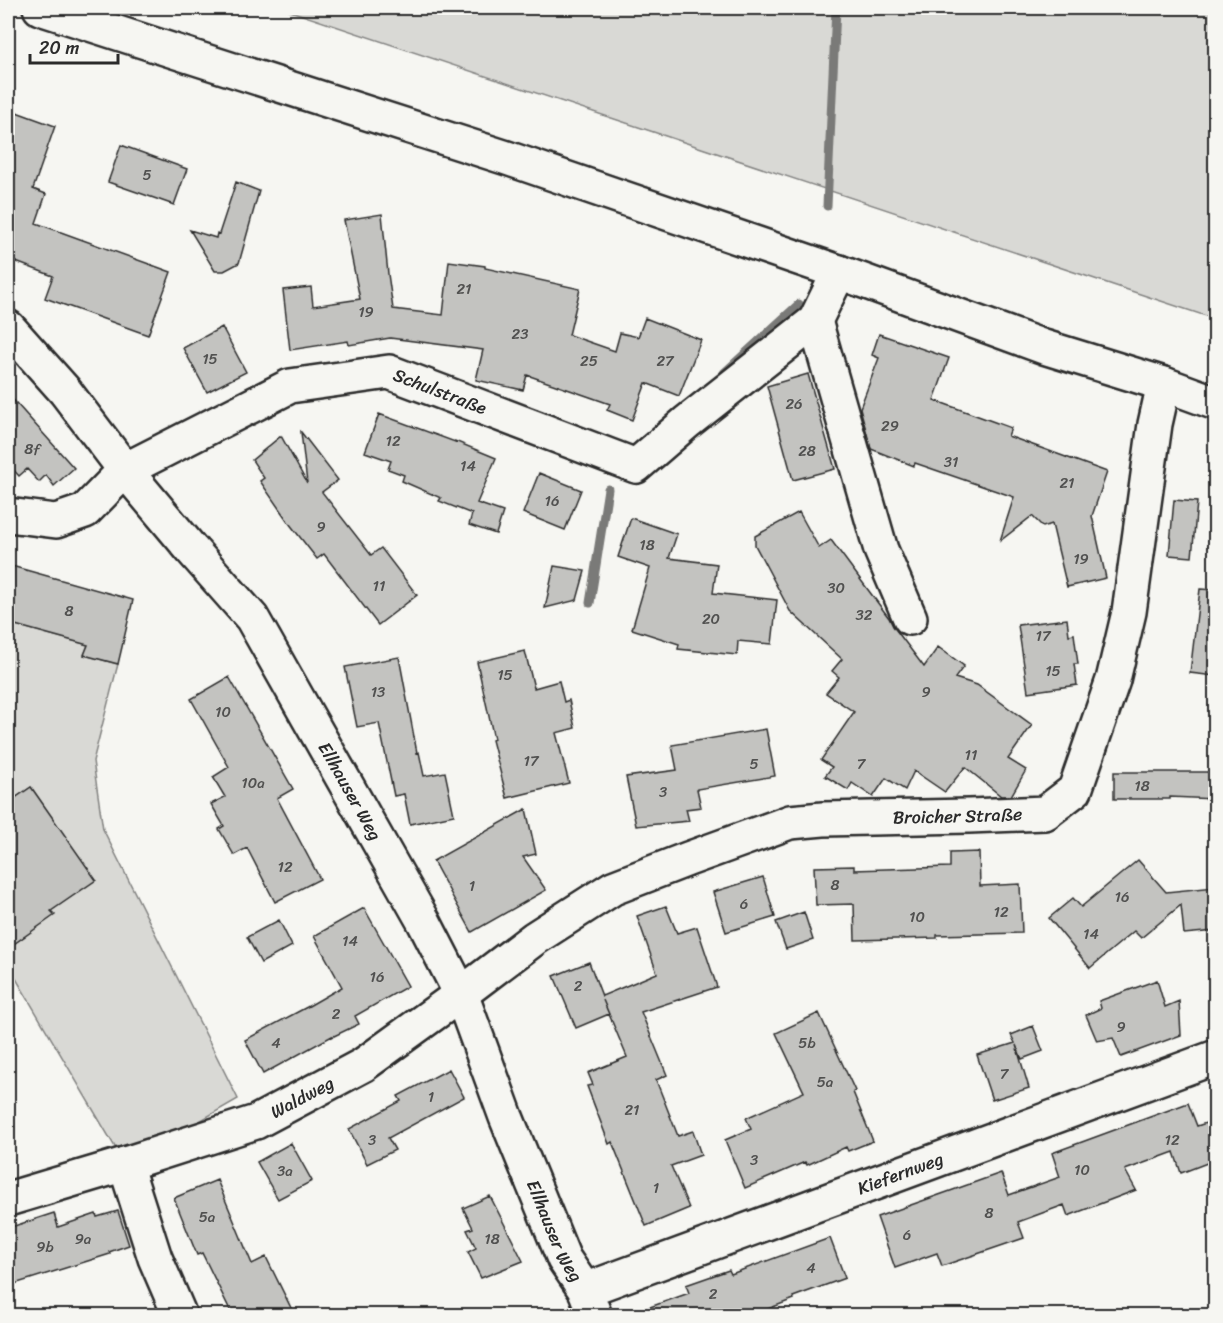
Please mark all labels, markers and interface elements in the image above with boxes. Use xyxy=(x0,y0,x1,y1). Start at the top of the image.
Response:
scale bar xyxy=(30,27,118,65)
text: 20 m xyxy=(39,32,79,64)
house number: 5 xyxy=(142,162,152,188)
house number: 21 xyxy=(456,276,472,302)
house number: 19 xyxy=(358,299,374,325)
house number: 23 xyxy=(512,321,528,347)
house number: 15 xyxy=(202,346,218,372)
house number: 25 xyxy=(580,348,598,374)
house number: 27 xyxy=(656,348,675,374)
street label: Schulstraße xyxy=(388,359,492,424)
house number: 26 xyxy=(785,391,803,417)
house number: 29 xyxy=(881,413,899,439)
house number: 12 xyxy=(385,428,401,454)
house number: 8f xyxy=(24,436,42,462)
house number: 28 xyxy=(798,438,816,464)
house number: 31 xyxy=(944,449,958,475)
house number: 14 xyxy=(460,453,476,479)
house number: 21 xyxy=(1059,470,1075,496)
house number: 16 xyxy=(545,488,559,514)
house number: 9 xyxy=(316,514,326,540)
house number: 18 xyxy=(639,532,655,558)
house number: 19 xyxy=(1073,546,1089,572)
house number: 11 xyxy=(373,573,385,599)
house number: 30 xyxy=(827,575,845,601)
house number: 8 xyxy=(64,598,74,624)
house number: 32 xyxy=(856,602,873,628)
house number: 20 xyxy=(702,606,720,632)
house number: 17 xyxy=(1035,623,1052,649)
house number: 15 xyxy=(1045,658,1061,684)
house number: 15 xyxy=(497,662,513,688)
house number: 13 xyxy=(371,679,385,705)
house number: 9 xyxy=(921,679,931,705)
house number: 10 xyxy=(215,699,231,725)
street label: Ellhauser Weg xyxy=(309,736,391,847)
house number: 11 xyxy=(965,742,977,768)
house number: 17 xyxy=(523,748,540,774)
house number: 5 xyxy=(749,751,759,777)
house number: 7 xyxy=(857,751,867,777)
house number: 10a xyxy=(241,770,265,796)
house number: 18 xyxy=(1134,773,1150,799)
house number: 3 xyxy=(659,779,667,805)
street label: Broicher Straße xyxy=(893,798,1023,834)
house number: 12 xyxy=(277,854,293,880)
house number: 8 xyxy=(830,872,840,898)
house number: 1 xyxy=(469,873,475,899)
house number: 16 xyxy=(1115,884,1129,910)
house number: 6 xyxy=(740,891,748,917)
house number: 12 xyxy=(993,899,1009,925)
house number: 10 xyxy=(909,904,925,930)
house number: 14 xyxy=(1083,921,1099,947)
house number: 14 xyxy=(342,928,358,954)
house number: 16 xyxy=(370,964,384,990)
house number: 2 xyxy=(574,973,583,999)
house number: 2 xyxy=(332,1001,341,1027)
house number: 9 xyxy=(1116,1014,1126,1040)
house number: 4 xyxy=(271,1030,281,1056)
house number: 5b xyxy=(798,1030,816,1056)
house number: 7 xyxy=(1000,1061,1010,1087)
street label: Waldweg xyxy=(264,1067,340,1128)
house number: 5a xyxy=(817,1069,834,1095)
house number: 1 xyxy=(428,1084,434,1110)
house number: 21 xyxy=(624,1097,640,1123)
house number: 3 xyxy=(368,1127,376,1153)
house number: 12 xyxy=(1164,1127,1180,1153)
street label: Kiefernweg xyxy=(853,1143,948,1204)
house number: 3 xyxy=(750,1147,758,1173)
house number: 10 xyxy=(1074,1157,1090,1183)
house number: 3a xyxy=(277,1158,293,1184)
street label: Ellhauser Weg xyxy=(517,1175,591,1289)
house number: 1 xyxy=(653,1175,659,1201)
house number: 8 xyxy=(984,1200,994,1226)
house number: 5a xyxy=(199,1204,216,1230)
house number: 6 xyxy=(903,1222,911,1248)
house number: 9a xyxy=(75,1226,92,1252)
house number: 18 xyxy=(484,1226,500,1252)
house number: 9b xyxy=(36,1234,54,1260)
house number: 4 xyxy=(806,1255,816,1281)
house number: 2 xyxy=(709,1281,718,1307)

